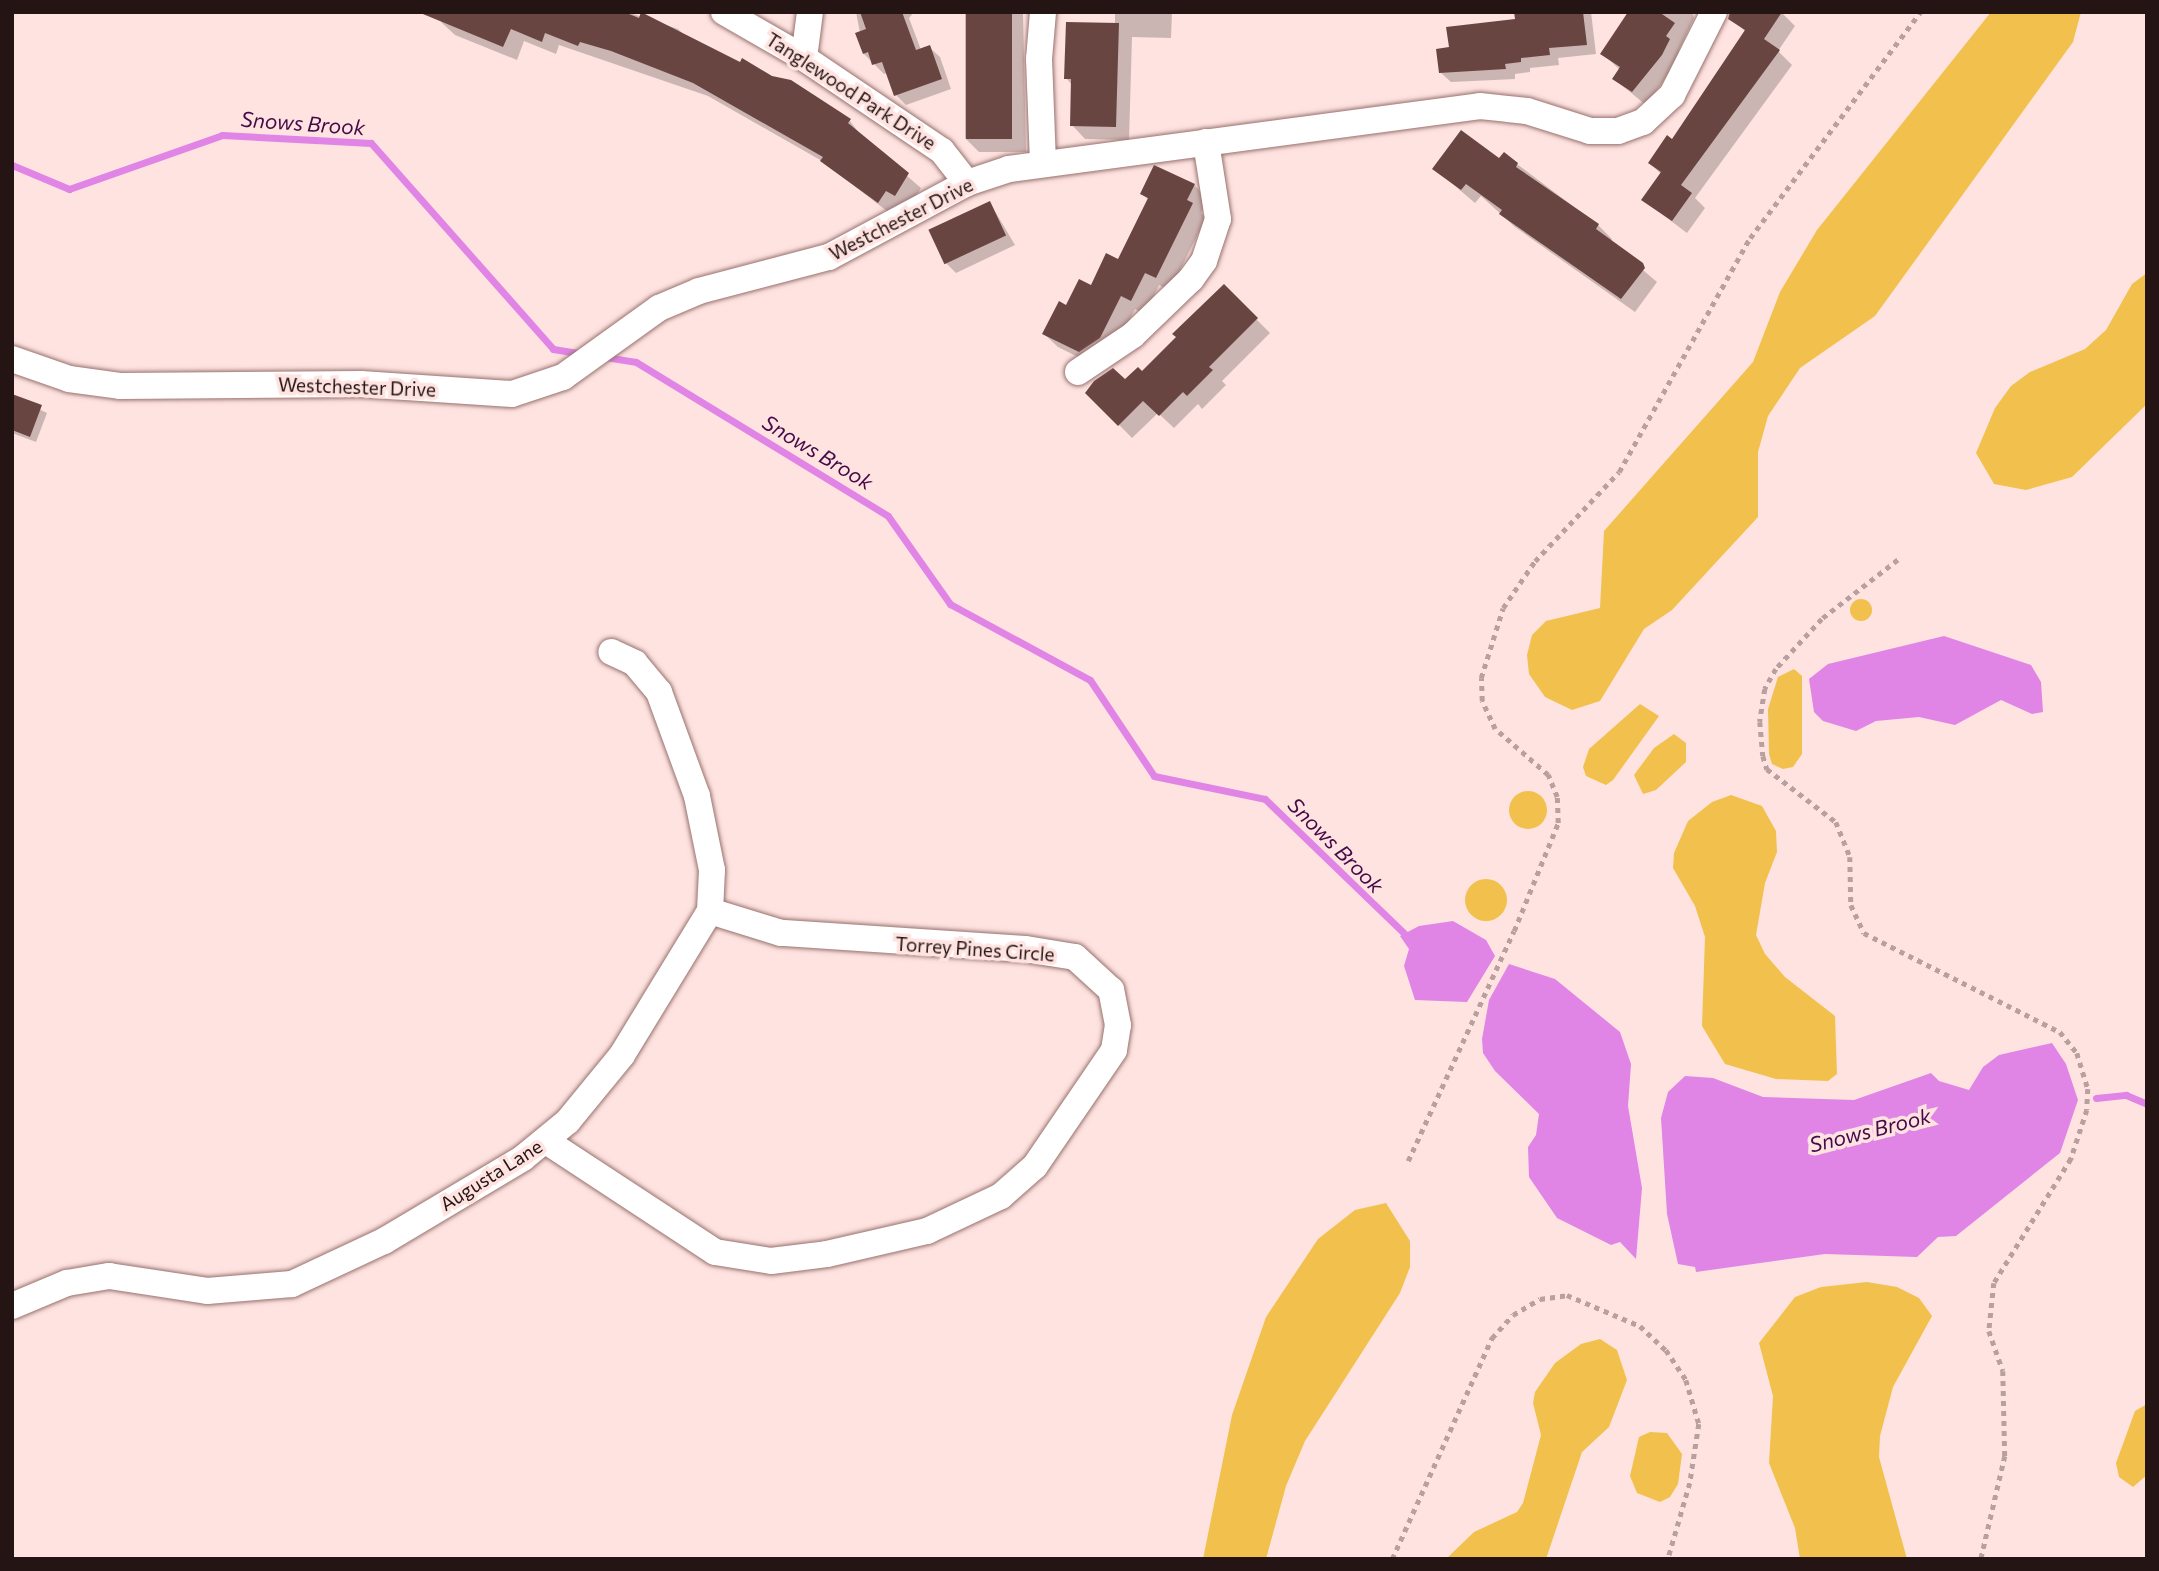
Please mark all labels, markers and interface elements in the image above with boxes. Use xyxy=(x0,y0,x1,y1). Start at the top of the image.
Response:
street label: Tanglewood Park Drive xyxy=(762,28,940,154)
water label: Snows Brook xyxy=(240,106,366,140)
street label: Westchester Drive xyxy=(825,173,977,265)
street label: Westchester Drive xyxy=(278,373,436,401)
water label: Snows Brook xyxy=(758,409,878,495)
water label: Snows Brook xyxy=(1283,792,1389,898)
street label: Torrey Pines Circle xyxy=(895,932,1055,966)
water label: Snows Brook xyxy=(1806,1103,1934,1157)
street label: Augusta Lane xyxy=(436,1135,546,1215)

